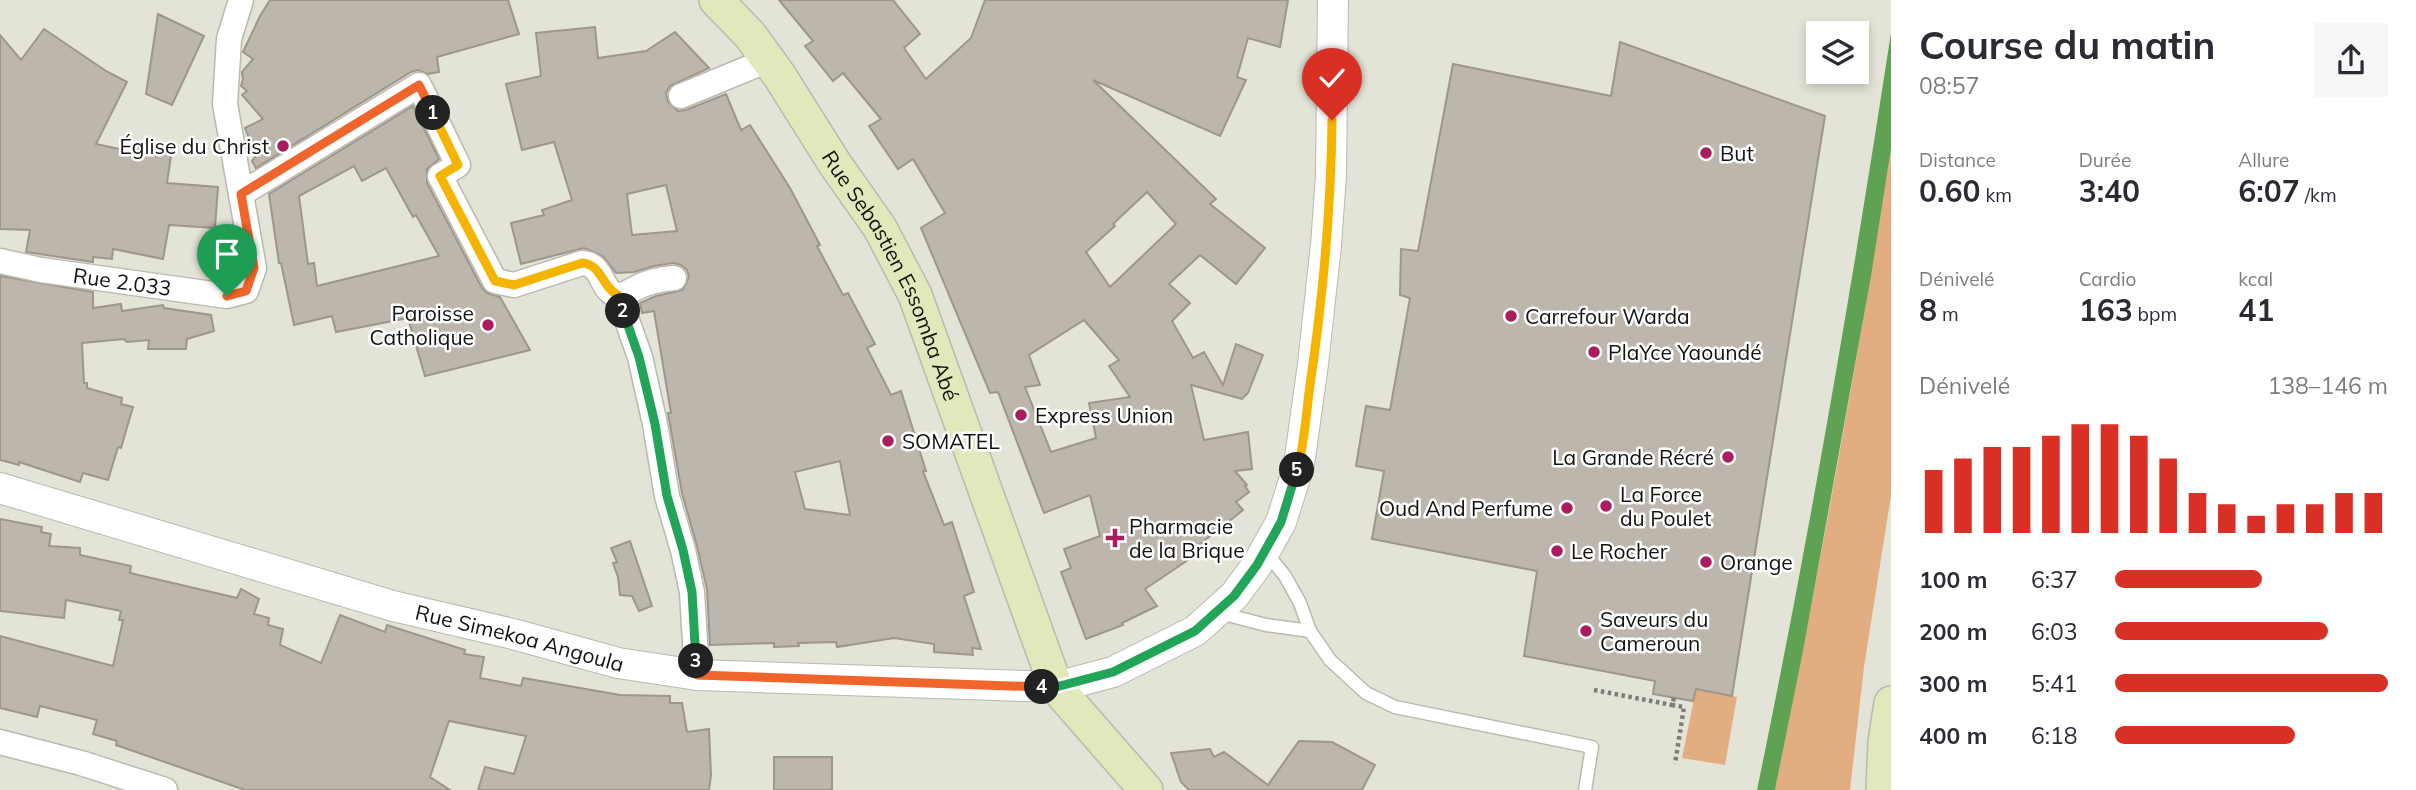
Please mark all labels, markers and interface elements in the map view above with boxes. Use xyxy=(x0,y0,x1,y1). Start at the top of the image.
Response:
map controls xyxy=(1806,21,1869,84)
button: layers xyxy=(1806,21,1869,84)
text: Course du matin xyxy=(1919,21,2215,69)
button: share xyxy=(2314,23,2388,97)
pin xyxy=(1302,48,1362,120)
icon: check xyxy=(1313,59,1351,97)
text: 08:57 xyxy=(1919,71,1979,100)
pin: 1 xyxy=(416,96,450,130)
text: 1 xyxy=(427,100,438,124)
place label: Église du Christ xyxy=(120,133,269,159)
marker: Église du Christ xyxy=(275,138,291,154)
place label: But xyxy=(1720,140,1754,166)
street label: Rue Sebastien Essomba Abé xyxy=(817,145,965,404)
marker: But xyxy=(1698,145,1714,161)
text: Distance xyxy=(1919,148,1996,172)
text: Durée xyxy=(2079,148,2131,172)
text: Allure xyxy=(2238,148,2289,172)
text: 0.60 xyxy=(1919,172,1980,210)
text: 3:40 xyxy=(2079,172,2140,210)
text: 6:07 xyxy=(2238,172,2300,210)
text: km xyxy=(1980,183,2012,207)
text: /km xyxy=(2300,183,2337,207)
pin xyxy=(197,224,257,296)
icon: arrive xyxy=(208,235,246,273)
street label: Rue 2.033 xyxy=(71,262,173,301)
text: Dénivelé xyxy=(1919,267,1994,291)
text: Cardio xyxy=(2079,267,2136,291)
text: kcal xyxy=(2238,267,2273,291)
text: 8 xyxy=(1919,291,1937,329)
text: 163 xyxy=(2079,291,2133,329)
text: 41 xyxy=(2238,291,2274,329)
pin: 2 xyxy=(606,294,640,328)
text: 2 xyxy=(617,298,628,322)
place label: Paroisse Catholique xyxy=(370,300,474,350)
text: m xyxy=(1937,302,1959,326)
text: bpm xyxy=(2133,302,2177,326)
place label: Carrefour Warda xyxy=(1525,303,1690,329)
marker: Carrefour Warda xyxy=(1503,308,1519,324)
marker: Paroisse Catholique xyxy=(480,317,496,333)
place label: PlaYce Yaoundé xyxy=(1608,339,1762,365)
marker: PlaYce Yaoundé xyxy=(1586,344,1602,360)
text: Dénivelé xyxy=(1919,371,2010,400)
text: 138–146 m xyxy=(2267,371,2388,400)
place label: Express Union xyxy=(1035,402,1173,428)
marker: Express Union xyxy=(1013,407,1029,423)
place label: SOMATEL xyxy=(902,428,1000,454)
marker: SOMATEL xyxy=(880,433,896,449)
place label: La Grande Récré xyxy=(1552,444,1714,470)
marker: La Grande Récré xyxy=(1720,449,1736,465)
pin: 5 xyxy=(1280,452,1314,488)
text: 5 xyxy=(1291,457,1302,481)
place label: La Force du Poulet xyxy=(1620,481,1711,531)
place label: Oud And Perfume xyxy=(1379,495,1553,521)
marker: La Force du Poulet xyxy=(1598,498,1614,514)
marker: Oud And Perfume xyxy=(1559,500,1575,516)
place label: Pharmacie de la Brique xyxy=(1129,513,1245,563)
marker: Pharmacie de la Brique xyxy=(1107,530,1123,546)
place label: Le Rocher xyxy=(1571,538,1668,564)
marker: Le Rocher xyxy=(1549,543,1565,559)
place label: Orange xyxy=(1720,549,1793,575)
marker: Orange xyxy=(1698,554,1714,570)
text: 100 m xyxy=(1919,565,1987,594)
text: 6:37 xyxy=(2031,565,2078,594)
street label: Rue Simekoa Angoula xyxy=(413,599,627,677)
place label: Saveurs du Cameroun xyxy=(1600,606,1708,656)
text: 200 m xyxy=(1919,617,1987,646)
text: 6:03 xyxy=(2031,617,2078,646)
marker: Saveurs du Cameroun xyxy=(1578,623,1594,639)
pin: 3 xyxy=(678,644,714,678)
text: 3 xyxy=(690,648,701,672)
text: 300 m xyxy=(1919,669,1987,698)
text: 5:41 xyxy=(2031,669,2078,698)
pin: 4 xyxy=(1024,670,1060,704)
text: 4 xyxy=(1036,674,1047,698)
text: 400 m xyxy=(1919,721,1987,750)
text: 6:18 xyxy=(2031,721,2078,750)

